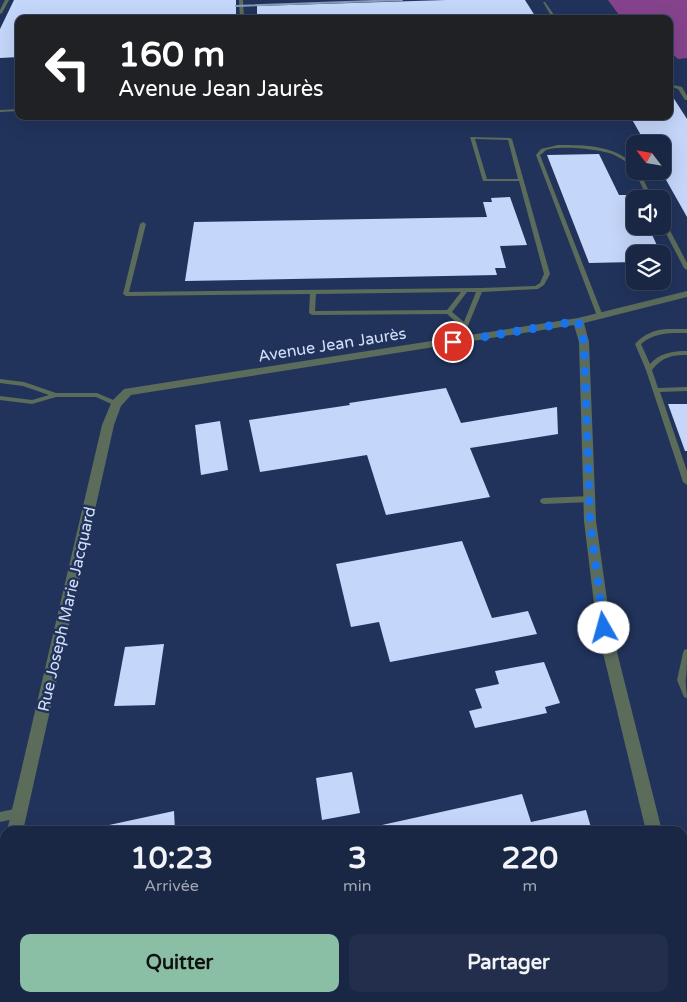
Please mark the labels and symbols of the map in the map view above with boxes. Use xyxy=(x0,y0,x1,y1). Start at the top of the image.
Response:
north arrow xyxy=(626,135,671,180)
pin xyxy=(432,321,474,363)
street label: Avenue Jean Jaurès xyxy=(257,323,408,367)
street label: Rue Joseph Marie Jacquard xyxy=(34,505,100,714)
position arrow xyxy=(577,601,629,653)

